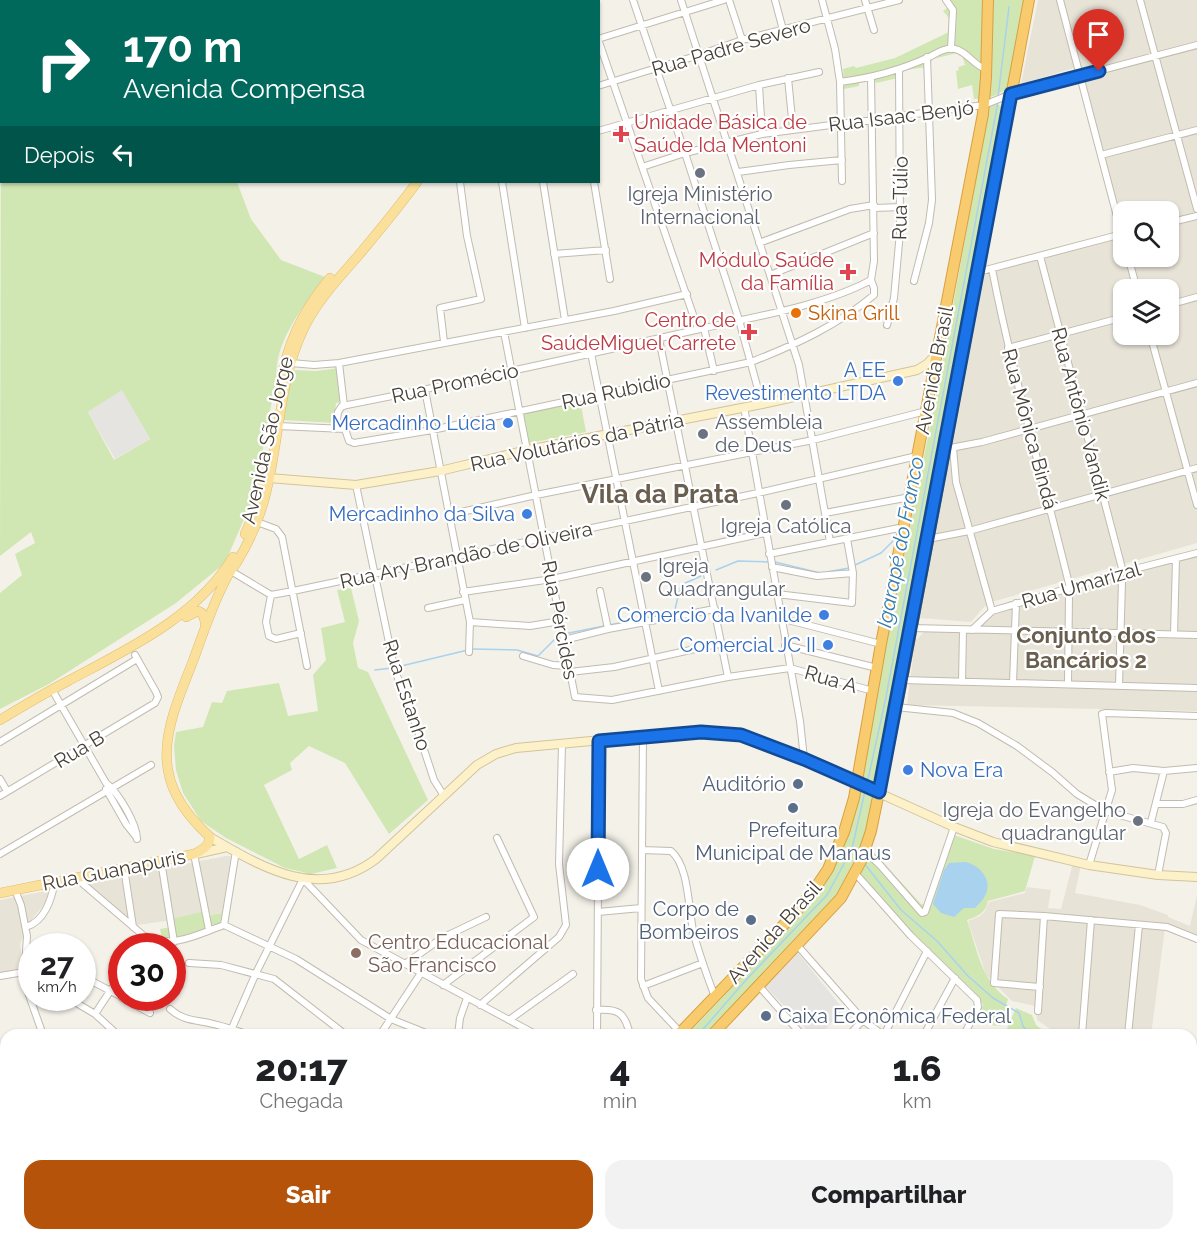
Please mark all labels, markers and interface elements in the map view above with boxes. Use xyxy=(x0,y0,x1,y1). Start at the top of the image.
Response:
pin xyxy=(1073,9,1124,71)
street label: Rua Padre Severo xyxy=(649,13,813,81)
icon: arrive xyxy=(1082,18,1115,51)
text: 170 m xyxy=(123,23,242,72)
icon: right xyxy=(24,24,102,102)
text: Avenida Compensa xyxy=(123,73,366,104)
street label: Rua Isaac Benjó xyxy=(827,95,975,137)
place label: Unidade Básica de Saúde Ida Mentoni xyxy=(634,110,807,157)
marker: Unidade Básica de Saúde Ida Mentoni xyxy=(612,125,630,143)
icon: left xyxy=(107,138,140,171)
text: Depois xyxy=(24,142,95,168)
street label: Rua Túlio xyxy=(887,156,913,240)
marker: Igreja Ministério Internacional xyxy=(693,166,707,180)
place label: Igreja Ministério Internacional xyxy=(627,182,773,229)
map controls xyxy=(1113,201,1179,345)
button: search xyxy=(1113,201,1179,267)
place label: Módulo Saúde da Família xyxy=(699,248,834,295)
marker: Módulo Saúde da Família xyxy=(839,263,857,281)
button: layers xyxy=(1113,279,1179,345)
place label: Skina Grill xyxy=(808,301,900,325)
street label: Avenida Brasil xyxy=(910,303,958,436)
marker: Skina Grill xyxy=(789,306,803,320)
place label: Centro de SaúdeMiguel Carrete xyxy=(541,308,736,355)
marker: Centro de SaúdeMiguel Carrete xyxy=(740,323,758,341)
street label: Rua Antônio Vandik xyxy=(1046,325,1116,504)
street label: Rua Mônica Bindá xyxy=(997,346,1063,512)
street label: Avenida São Jorge xyxy=(236,354,298,526)
street label: Rua Promécio xyxy=(389,358,521,408)
place label: A EE Revestimento LTDA xyxy=(705,358,886,405)
street label: Rua Rubidio xyxy=(559,368,673,414)
marker: A EE Revestimento LTDA xyxy=(891,374,905,388)
street label: Rua Volutários da Pátria xyxy=(468,408,686,476)
place label: Assembleia de Deus xyxy=(715,410,823,457)
place label: Mercadinho Lúcia xyxy=(331,411,496,435)
marker: Mercadinho Lúcia xyxy=(501,416,515,430)
marker: Assembleia de Deus xyxy=(696,427,710,441)
water label: Igarapé do Franco xyxy=(871,454,929,630)
district label: Vila da Prata xyxy=(581,479,739,509)
marker: Igreja Católica xyxy=(779,498,793,512)
place label: Mercadinho da Silva xyxy=(329,502,515,526)
marker: Mercadinho da Silva xyxy=(520,507,534,521)
place label: Igreja Católica xyxy=(721,514,851,538)
street label: Rua Ary Brandão de Oliveira xyxy=(337,516,595,594)
place label: Igreja Quadrangular xyxy=(658,554,785,601)
street label: Rua Umarizal xyxy=(1019,556,1144,613)
street label: Rua Pércides xyxy=(537,558,583,682)
marker: Igreja Quadrangular xyxy=(639,570,653,584)
place label: Comercio da Ivanilde xyxy=(617,603,812,627)
marker: Comercio da Ivanilde xyxy=(817,608,831,622)
district label: Conjunto dos Bancários 2 xyxy=(1016,622,1156,673)
place label: Comercial JC II xyxy=(680,633,816,657)
street label: Rua Estanho xyxy=(378,636,436,754)
marker: Comercial JC II xyxy=(821,638,835,652)
street label: Rua A xyxy=(802,660,861,698)
street label: Rua B xyxy=(50,725,108,773)
place label: Nova Era xyxy=(920,758,1003,782)
marker: Nova Era xyxy=(901,763,915,777)
place label: Auditório xyxy=(702,772,786,796)
marker: Auditório xyxy=(791,777,805,791)
place label: Igreja do Evangelho quadrangular xyxy=(943,798,1126,845)
marker: Prefeitura Municipal de Manaus xyxy=(786,801,800,815)
marker: Igreja do Evangelho quadrangular xyxy=(1131,814,1145,828)
place label: Prefeitura Municipal de Manaus xyxy=(695,818,891,865)
position arrow xyxy=(566,837,630,901)
street label: Rua Guanapuris xyxy=(40,844,188,896)
street label: Avenida Brasil xyxy=(722,875,827,988)
place label: Corpo de Bombeiros xyxy=(639,897,739,944)
marker: Corpo de Bombeiros xyxy=(744,913,758,927)
place label: Centro Educacional São Francisco xyxy=(368,930,549,977)
speed limit sign: 30 xyxy=(108,933,186,1011)
marker: Centro Educacional São Francisco xyxy=(349,946,363,960)
text: 27 xyxy=(40,947,74,982)
text: km/h xyxy=(37,978,77,996)
place label: Caixa Econômica Federal xyxy=(778,1004,1012,1028)
marker: Caixa Econômica Federal xyxy=(759,1009,773,1023)
text: 20:17 xyxy=(255,1047,348,1089)
text: 4 xyxy=(610,1047,630,1089)
text: 1.6 xyxy=(893,1047,942,1089)
text: Chegada xyxy=(260,1089,343,1113)
text: min xyxy=(603,1089,637,1113)
text: km xyxy=(903,1089,932,1113)
button: Sair xyxy=(24,1160,593,1229)
button: Compartilhar xyxy=(605,1160,1173,1229)

